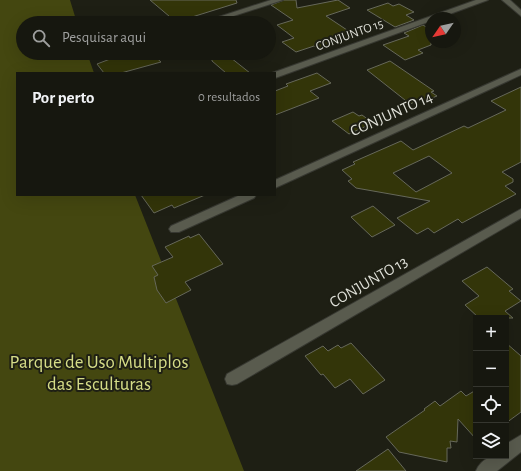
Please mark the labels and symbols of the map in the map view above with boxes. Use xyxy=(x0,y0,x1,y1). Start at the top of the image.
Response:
north arrow xyxy=(425,12,461,48)
street label: CONJUNTO 15 xyxy=(314,17,385,54)
street label: CONJUNTO 14 xyxy=(348,89,435,139)
street label: CONJUNTO 13 xyxy=(327,253,410,311)
park label: Parque de Uso Multiplos das Esculturas xyxy=(10,353,188,394)

